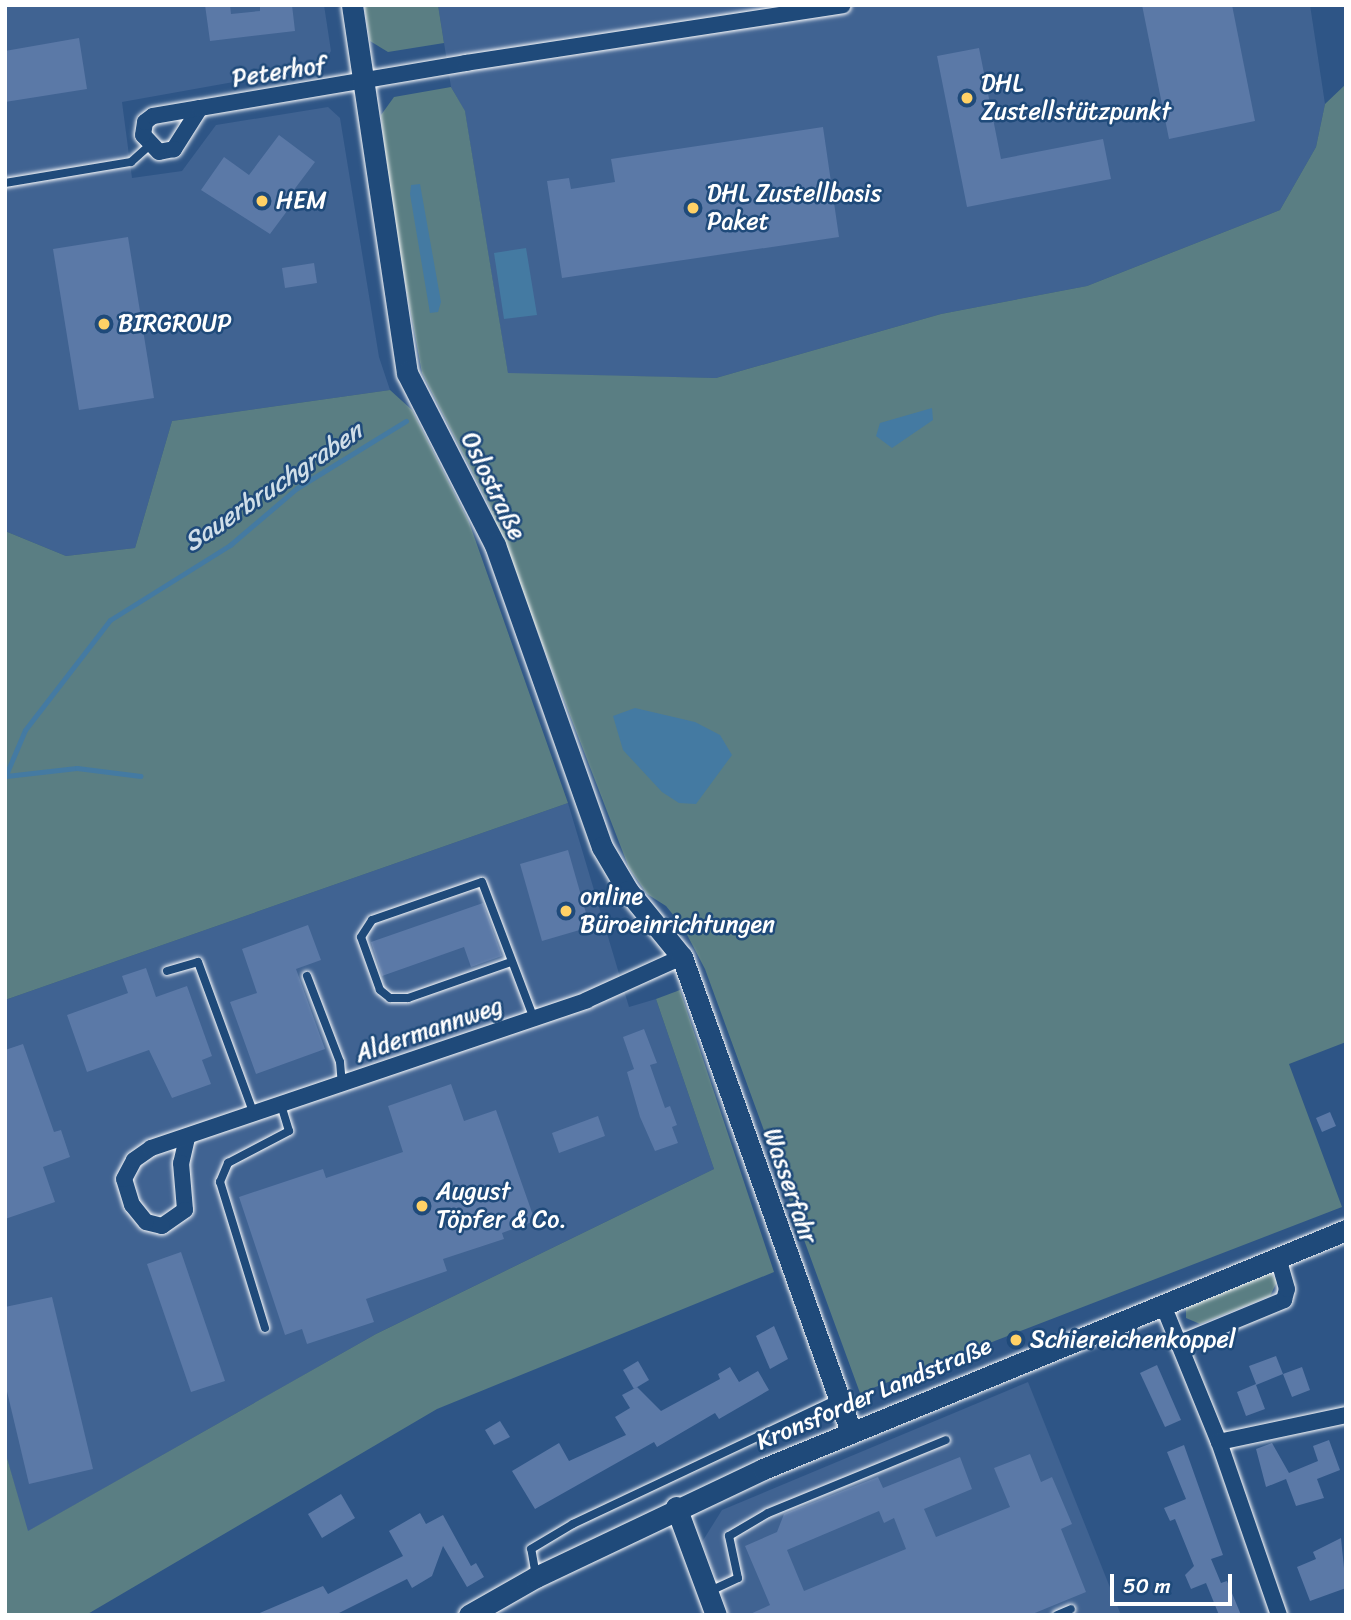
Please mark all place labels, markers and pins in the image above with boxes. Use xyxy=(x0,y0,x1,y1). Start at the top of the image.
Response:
place label: DHL Zustellstützpunkt xyxy=(981,70,1171,126)
marker: DHL Zustellstützpunkt xyxy=(959,90,975,106)
place label: DHL Zustellbasis Paket xyxy=(707,180,882,236)
place label: HEM xyxy=(276,187,327,215)
marker: HEM xyxy=(254,193,270,209)
marker: DHL Zustellbasis Paket xyxy=(685,200,701,216)
place label: BIRGROUP xyxy=(118,310,232,338)
marker: BIRGROUP xyxy=(96,316,112,332)
place label: online Büroeinrichtungen xyxy=(580,883,775,939)
marker: online Büroeinrichtungen xyxy=(558,903,574,919)
place label: August Töpfer & Co. xyxy=(436,1178,567,1234)
marker: August Töpfer & Co. xyxy=(414,1198,430,1214)
place label: Schiereichenkoppel xyxy=(1030,1326,1236,1354)
marker: Schiereichenkoppel xyxy=(1008,1332,1024,1348)

